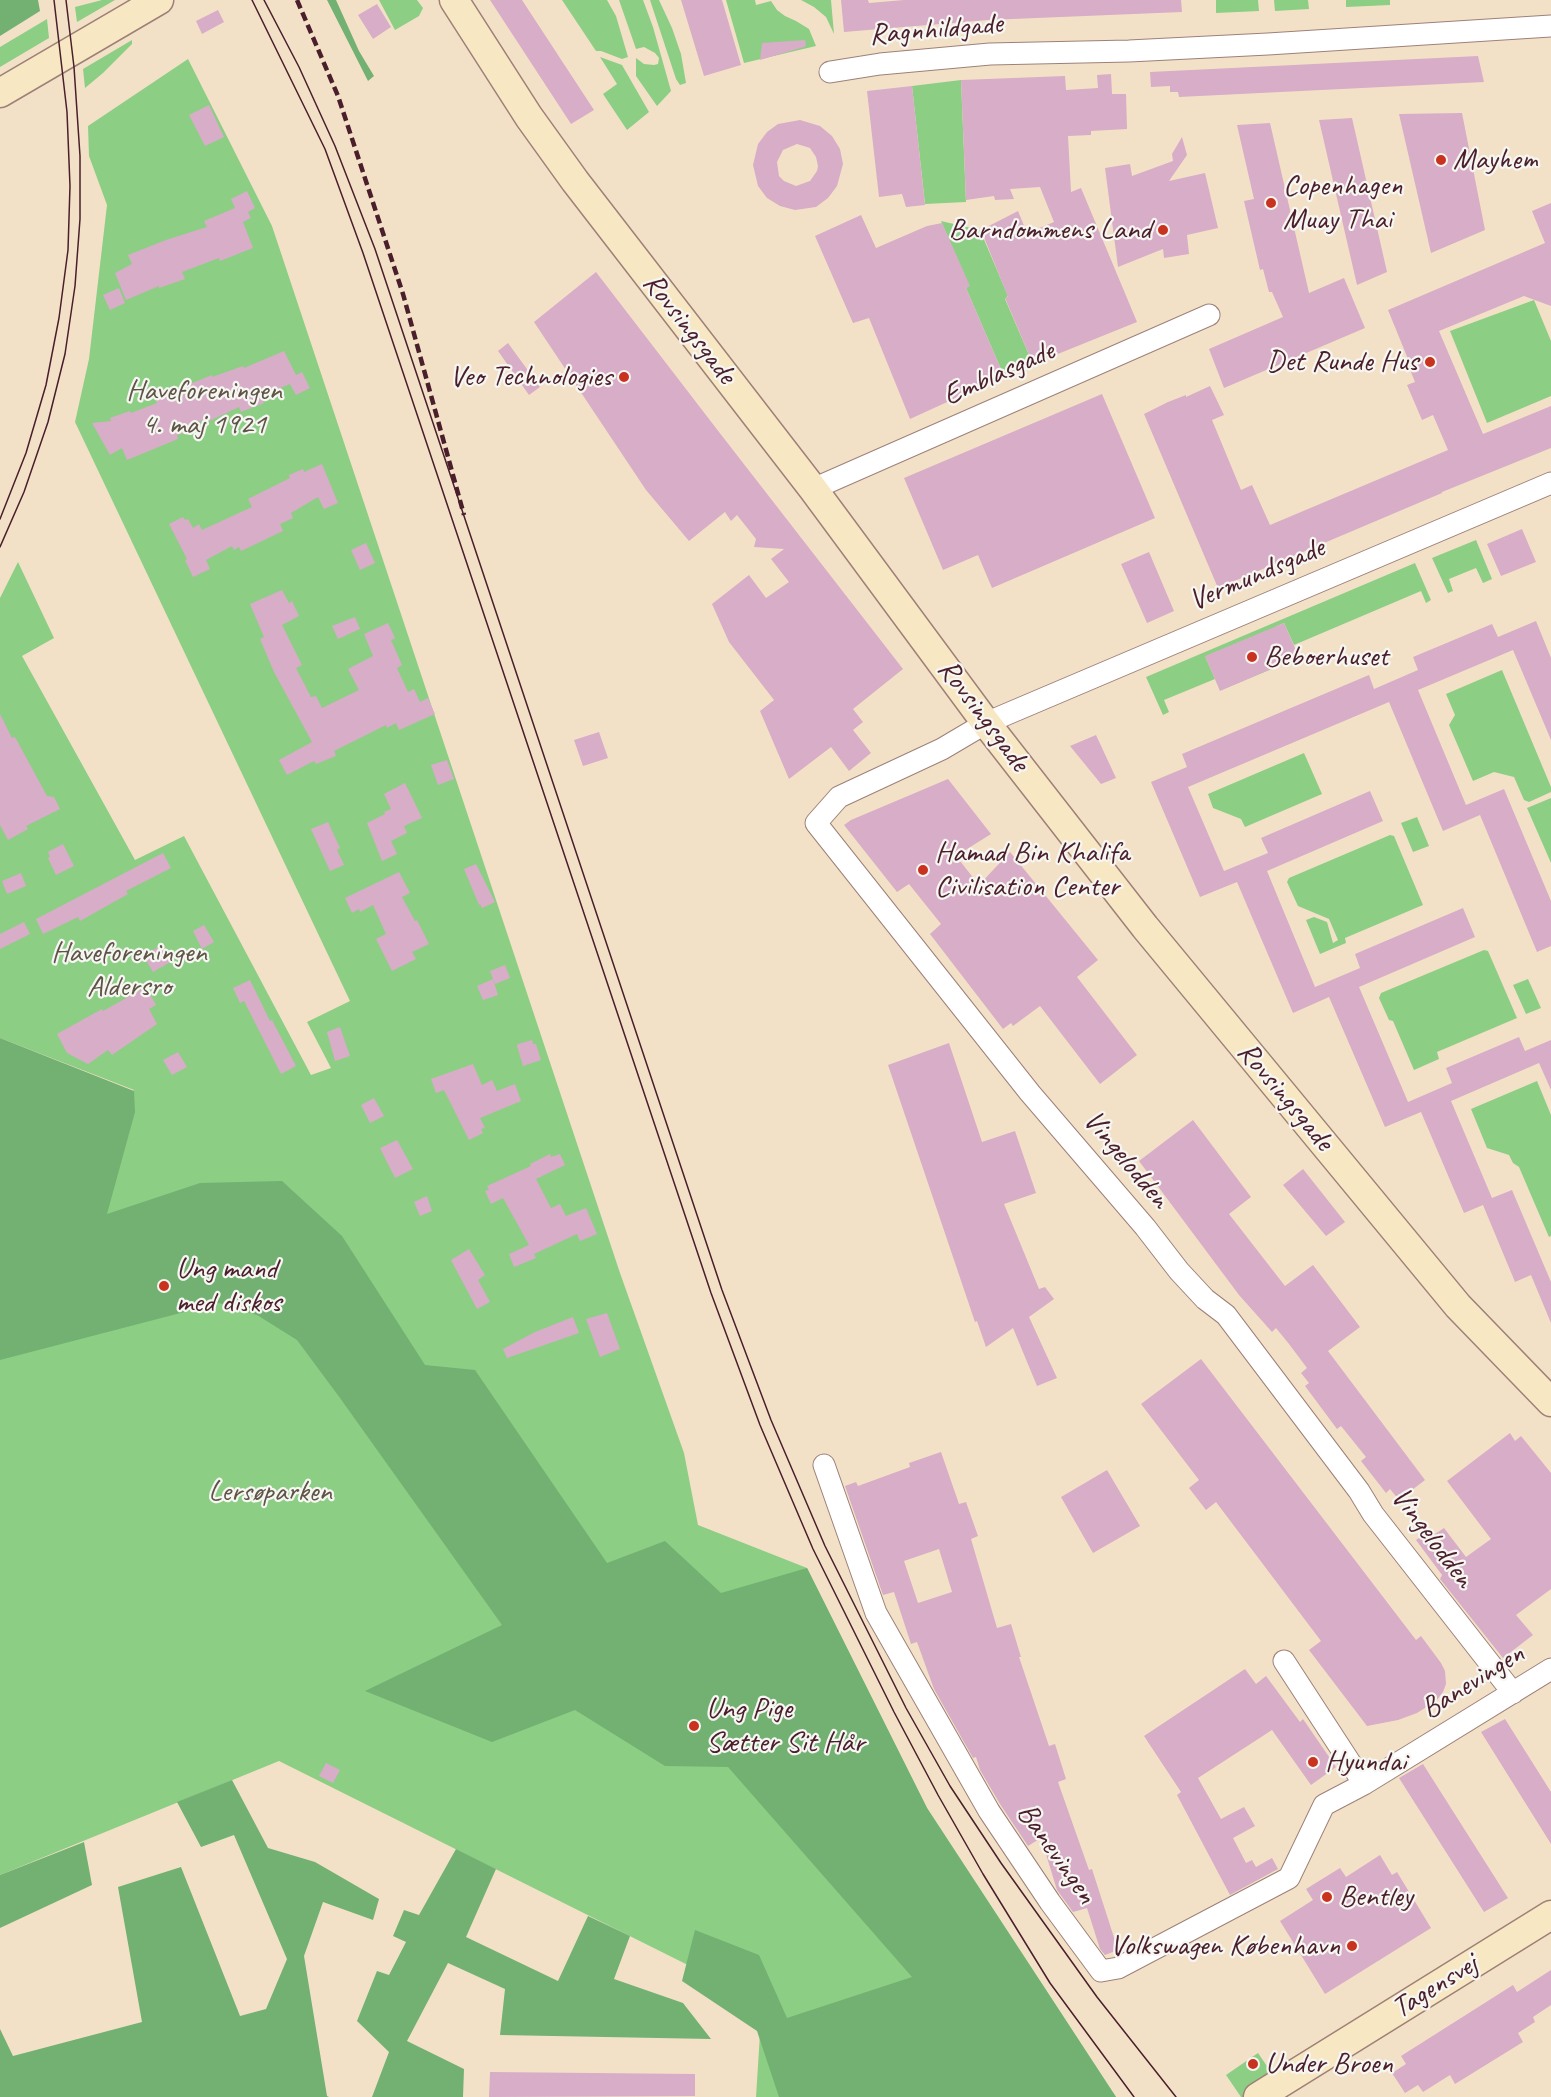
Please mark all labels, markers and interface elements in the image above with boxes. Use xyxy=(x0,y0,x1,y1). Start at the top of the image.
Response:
street label: Ragnhildgade xyxy=(868,6,1004,54)
place label: Mayhem xyxy=(1453,142,1538,178)
marker: Mayhem xyxy=(1434,153,1448,167)
place label: Copenhagen Muay Thai xyxy=(1283,168,1402,238)
marker: Copenhagen Muay Thai xyxy=(1264,196,1278,210)
place label: Barndommens Land xyxy=(949,212,1151,248)
marker: Barndommens Land xyxy=(1156,223,1170,237)
street label: Rovsingsgade xyxy=(634,266,744,392)
street label: Emblasgade xyxy=(938,333,1060,415)
place label: Det Runde Hus xyxy=(1267,344,1418,380)
marker: Det Runde Hus xyxy=(1423,355,1437,369)
place label: Veo Technologies xyxy=(450,359,612,395)
marker: Veo Technologies xyxy=(617,370,631,384)
park label: Haveforeningen 4. maj 1921 xyxy=(126,373,282,444)
street label: Vermundsgade xyxy=(1184,530,1330,620)
place label: Beboerhuset xyxy=(1264,639,1388,675)
marker: Beboerhuset xyxy=(1245,650,1259,664)
street label: Rovsingsgade xyxy=(929,653,1037,779)
place label: Hamad Bin Khalifa Civilisation Center xyxy=(935,835,1129,906)
marker: Hamad Bin Khalifa Civilisation Center xyxy=(916,863,930,877)
park label: Haveforeningen Aldersro xyxy=(51,935,207,1006)
street label: Rovsingsgade xyxy=(1229,1035,1341,1159)
street label: Vingelodden xyxy=(1075,1104,1177,1216)
place label: Ung mand med diskos xyxy=(176,1251,281,1322)
marker: Ung mand med diskos xyxy=(157,1279,171,1293)
park label: Lersøparken xyxy=(208,1474,332,1510)
street label: Vingelodden xyxy=(1383,1481,1481,1595)
street label: Banevingen xyxy=(1415,1636,1531,1728)
place label: Ung Pige Sætter Sit Hår xyxy=(706,1691,864,1762)
marker: Ung Pige Sætter Sit Hår xyxy=(687,1719,701,1733)
place label: Hyundai xyxy=(1325,1744,1406,1780)
marker: Hyundai xyxy=(1306,1755,1320,1769)
street label: Banevingen xyxy=(1008,1797,1104,1911)
place label: Bentley xyxy=(1339,1879,1413,1915)
marker: Bentley xyxy=(1320,1890,1334,1904)
place label: Volkswagen København xyxy=(1110,1928,1340,1964)
marker: Volkswagen København xyxy=(1345,1939,1359,1953)
street label: Tagensvej xyxy=(1386,1947,1484,2027)
place label: Under Broen xyxy=(1265,2046,1393,2082)
marker: Under Broen xyxy=(1246,2057,1260,2071)

